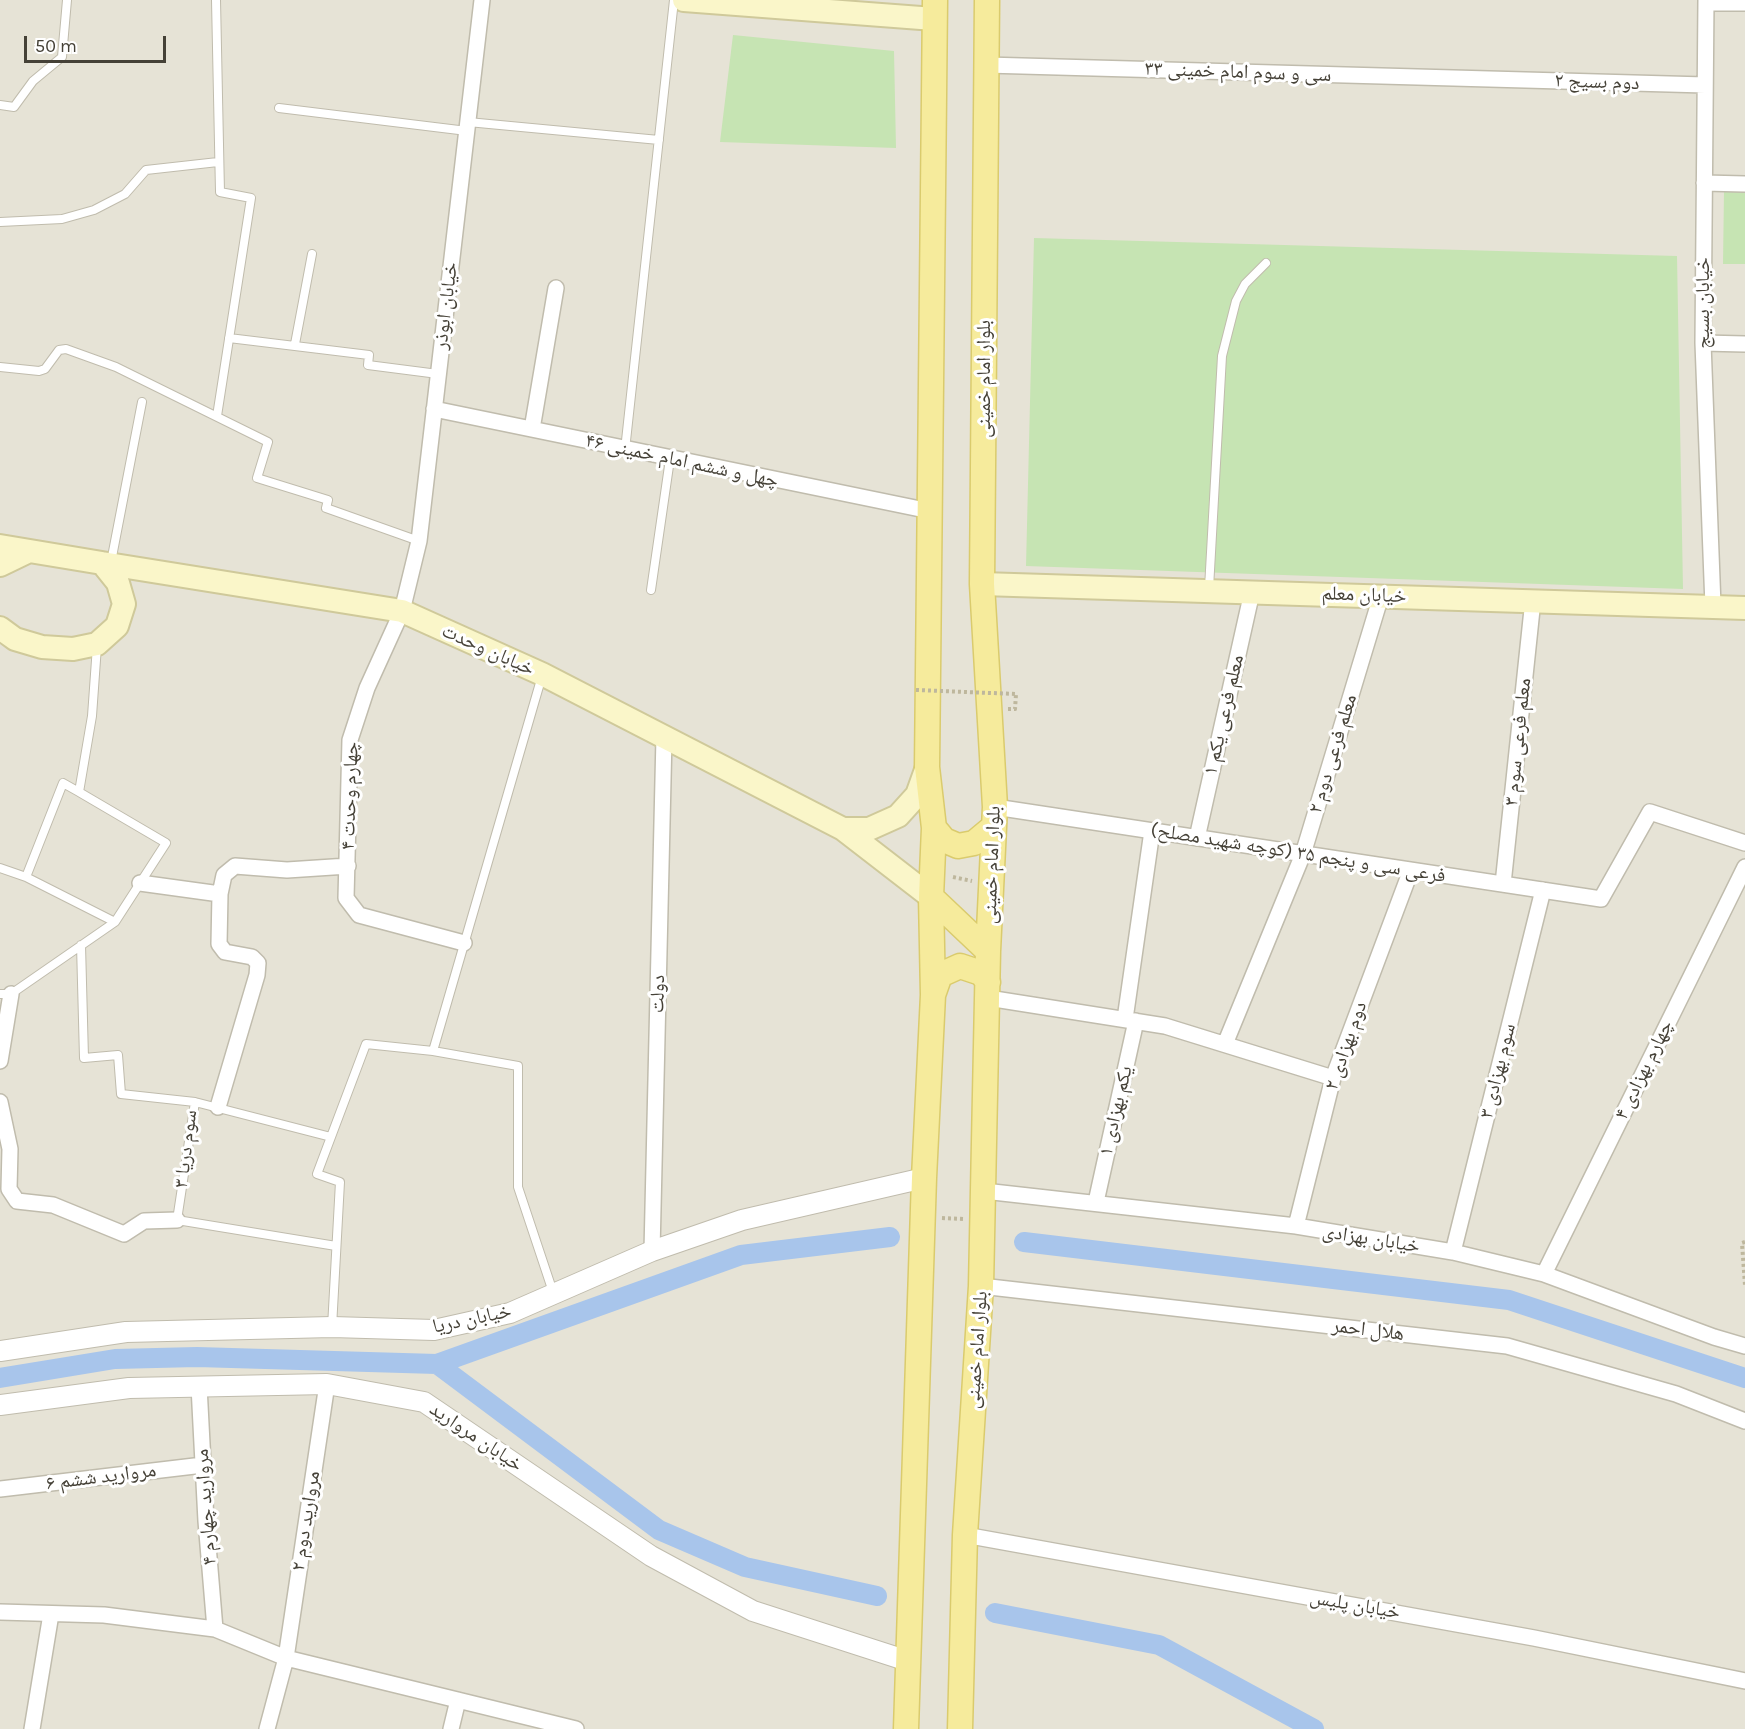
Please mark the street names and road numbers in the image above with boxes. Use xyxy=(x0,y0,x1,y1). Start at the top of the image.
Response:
street label: سی و سوم امام خمینی ۳۳ xyxy=(1144,57,1332,87)
street label: دوم بسیج ۲ xyxy=(1554,69,1640,95)
street label: خیابان بسیج xyxy=(1691,257,1715,349)
street label: خیابان ابوذر xyxy=(429,261,463,351)
street label: بلوار امام خمینی xyxy=(972,320,996,438)
street label: چهل و ششم امام خمینی ۴۶ xyxy=(583,429,781,493)
street label: خیابان معلم xyxy=(1321,582,1407,608)
street label: خیابان وحدت xyxy=(438,619,538,681)
street label: معلم فرعی یکم ۱ xyxy=(1198,652,1250,778)
street label: معلم فرعی سوم ۳ xyxy=(1499,677,1537,807)
street label: معلم فرعی دوم ۲ xyxy=(1303,691,1363,817)
street label: چهارم وحدت ۴ xyxy=(336,741,364,851)
street label: بلوار امام خمینی xyxy=(978,806,1006,924)
street label: فرعی سی و پنجم ۳۵ (کوچه شهید مصلح) xyxy=(1149,818,1447,888)
street label: دولت xyxy=(646,975,670,1013)
street label: دوم بهزادی ۲ xyxy=(1320,998,1372,1094)
street label: چهارم بهزادی ۴ xyxy=(1610,1016,1678,1124)
street label: سوم بهزادی ۳ xyxy=(1475,1021,1521,1121)
street label: یکم بهزادی ۱ xyxy=(1094,1064,1138,1158)
street label: سوم دریا ۳ xyxy=(169,1108,203,1190)
street label: خیابان بهزادی xyxy=(1320,1219,1422,1259)
street label: بلوار امام خمینی xyxy=(961,1290,993,1410)
street label: خیابان دریا xyxy=(430,1299,514,1339)
street label: هلال احمر xyxy=(1330,1314,1406,1346)
street label: خیابان مروارید xyxy=(425,1397,527,1477)
street label: مروارید چهارم ۴ xyxy=(190,1448,222,1566)
street label: مروارید ششم ۶ xyxy=(45,1458,157,1496)
street label: مروارید دوم ۲ xyxy=(286,1469,326,1573)
street label: خیابان پلیس xyxy=(1308,1585,1402,1625)

